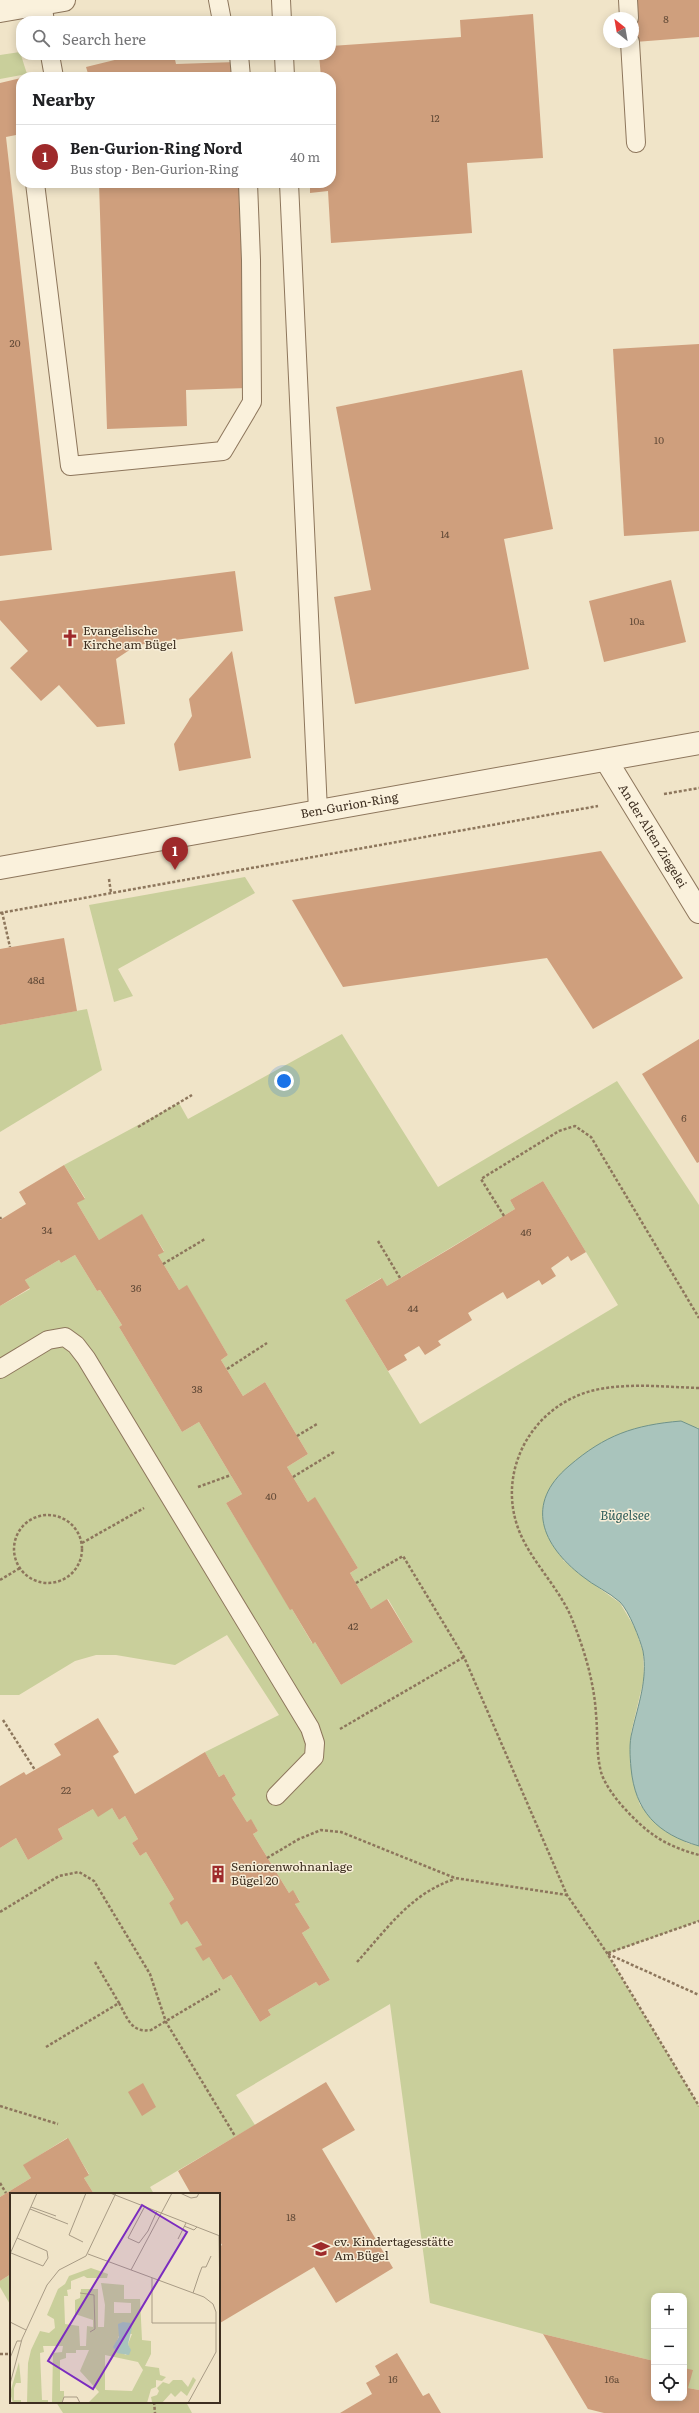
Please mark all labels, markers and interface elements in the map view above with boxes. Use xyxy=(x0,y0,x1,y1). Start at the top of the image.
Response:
house number: 8 xyxy=(663,11,669,26)
north arrow xyxy=(603,12,639,48)
search box xyxy=(16,16,336,60)
icon: search xyxy=(30,27,52,49)
text: Search here xyxy=(62,27,146,50)
text: Nearby xyxy=(32,86,95,111)
house number: 12 xyxy=(430,110,440,125)
text: Ben-Gurion-Ring Nord xyxy=(70,136,242,159)
text: 1 xyxy=(42,147,48,166)
text: 40 m xyxy=(290,147,320,166)
text: Bus stop · Ben-Gurion-Ring xyxy=(70,159,238,178)
house number: 20 xyxy=(10,335,21,350)
house number: 10 xyxy=(654,432,664,447)
house number: 14 xyxy=(440,526,450,541)
house number: 10a xyxy=(629,613,645,628)
place label: Evangelische Kirche am Bügel xyxy=(83,621,176,653)
church icon: Evangelische Kirche am Bügel xyxy=(60,628,80,648)
street label: An der Alten Ziegelei xyxy=(615,780,692,891)
street label: Ben-Gurion-Ring xyxy=(299,787,400,822)
pin: 1 xyxy=(162,837,188,870)
house number: 48d xyxy=(27,972,45,987)
your location xyxy=(274,1071,294,1091)
house number: 6 xyxy=(681,1110,687,1125)
house number: 34 xyxy=(42,1222,53,1237)
house number: 46 xyxy=(521,1224,532,1239)
house number: 36 xyxy=(131,1280,142,1295)
house number: 44 xyxy=(407,1300,419,1315)
house number: 38 xyxy=(192,1381,203,1396)
house number: 40 xyxy=(265,1488,277,1503)
water label: Bügelsee xyxy=(600,1505,650,1524)
house number: 42 xyxy=(348,1618,358,1633)
house number: 22 xyxy=(61,1782,71,1797)
place label: Seniorenwohnanlage Bügel 20 xyxy=(231,1857,353,1889)
building icon: Seniorenwohnanlage Bügel 20 xyxy=(208,1864,228,1884)
inset map xyxy=(10,2193,220,2403)
house number: 18 xyxy=(286,2209,296,2224)
place label: ev. Kindertagesstätte Am Bügel xyxy=(334,2232,454,2264)
school or university icon: ev. Kindertagesstätte Am Bügel xyxy=(311,2239,331,2259)
map controls xyxy=(651,2293,687,2401)
button: + xyxy=(651,2293,687,2329)
button: − xyxy=(651,2329,687,2365)
button: locate xyxy=(651,2365,687,2401)
house number: 16 xyxy=(388,2371,398,2386)
house number: 16a xyxy=(605,2371,620,2386)

